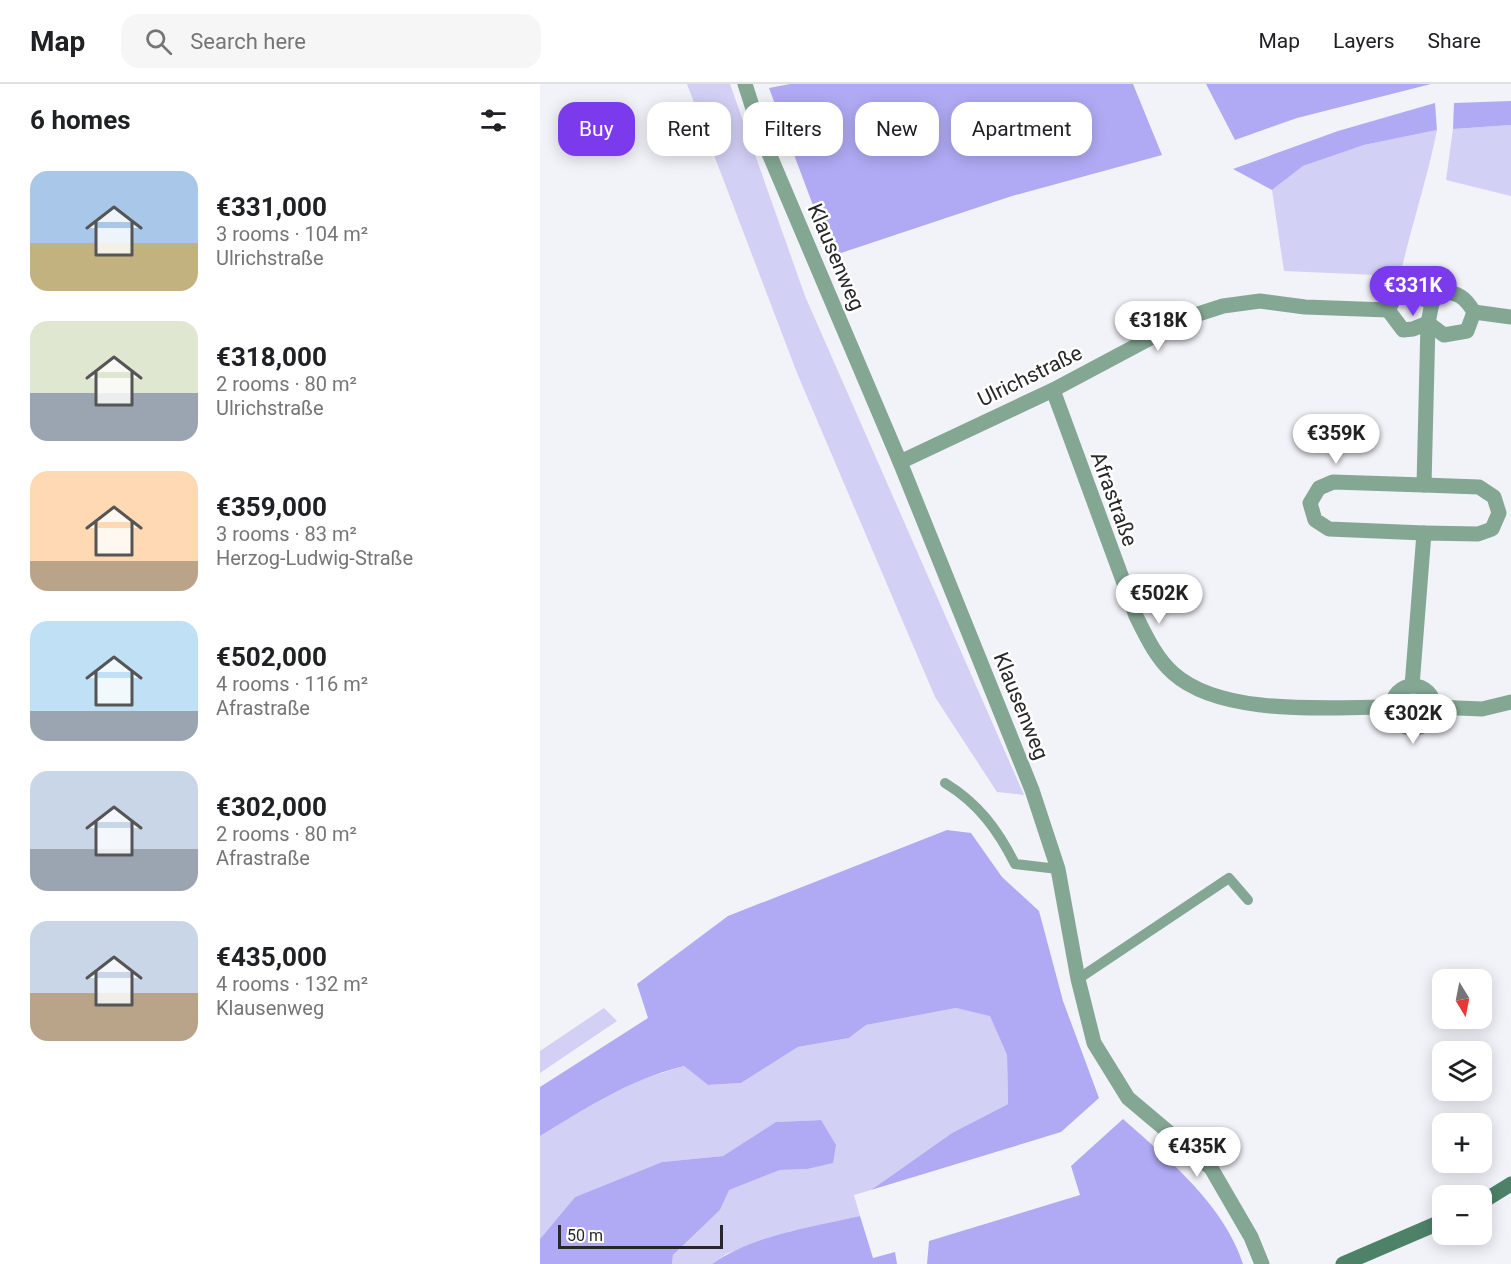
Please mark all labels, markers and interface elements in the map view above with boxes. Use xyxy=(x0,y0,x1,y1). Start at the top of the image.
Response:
search box xyxy=(121,14,541,68)
text: Map xyxy=(30,25,85,58)
icon: search xyxy=(142,25,175,58)
text: Search here xyxy=(190,29,306,54)
text: Map xyxy=(1258,29,1300,53)
text: Layers xyxy=(1333,29,1394,53)
text: Share xyxy=(1427,29,1481,53)
chip: Buy xyxy=(558,102,635,156)
chip: Rent xyxy=(647,102,731,156)
chip: Filters xyxy=(743,102,843,156)
chip: New xyxy=(855,102,939,156)
chip: Apartment xyxy=(951,102,1092,156)
icon: filters xyxy=(477,104,510,137)
text: 6 homes xyxy=(30,105,131,135)
text: €331,000 xyxy=(216,192,327,222)
icon: home xyxy=(78,195,150,267)
street label: Klausenweg xyxy=(803,200,869,314)
text: 3 rooms · 104 m² xyxy=(216,222,368,246)
text: Ulrichstraße xyxy=(216,246,324,270)
pin: €331K xyxy=(1371,266,1455,317)
text: €331K xyxy=(1384,273,1442,297)
pin: €318K xyxy=(1116,301,1200,352)
text: €318K xyxy=(1129,308,1187,332)
street label: Ulrichstraße xyxy=(974,340,1086,412)
text: €318,000 xyxy=(216,342,327,372)
icon: home xyxy=(78,345,150,417)
text: 2 rooms · 80 m² xyxy=(216,372,357,396)
text: Ulrichstraße xyxy=(216,396,324,420)
pin: €359K xyxy=(1294,414,1378,465)
text: €359K xyxy=(1307,421,1365,445)
street label: Afrastraße xyxy=(1086,449,1142,549)
text: €359,000 xyxy=(216,492,327,522)
icon: home xyxy=(78,495,150,567)
text: 3 rooms · 83 m² xyxy=(216,522,357,546)
text: Herzog-Ludwig-Straße xyxy=(216,546,413,570)
pin: €502K xyxy=(1117,574,1201,625)
text: €502K xyxy=(1130,581,1188,605)
text: €502,000 xyxy=(216,642,327,672)
icon: home xyxy=(78,645,150,717)
street label: Klausenweg xyxy=(989,649,1053,763)
text: 4 rooms · 116 m² xyxy=(216,672,368,696)
pin: €302K xyxy=(1371,694,1455,745)
text: Afrastraße xyxy=(216,696,310,720)
text: €302K xyxy=(1384,701,1442,725)
text: €302,000 xyxy=(216,792,327,822)
icon: home xyxy=(78,795,150,867)
text: 2 rooms · 80 m² xyxy=(216,822,357,846)
text: Afrastraße xyxy=(216,846,310,870)
text: €435,000 xyxy=(216,942,327,972)
icon: home xyxy=(78,945,150,1017)
north arrow xyxy=(1432,969,1492,1029)
map controls xyxy=(1432,969,1492,1245)
text: 4 rooms · 132 m² xyxy=(216,972,368,996)
text: Klausenweg xyxy=(216,996,324,1020)
button: layers xyxy=(1432,1041,1492,1101)
button: + xyxy=(1432,1113,1492,1173)
pin: €435K xyxy=(1155,1127,1239,1178)
text: €435K xyxy=(1168,1134,1226,1158)
button: − xyxy=(1432,1185,1492,1245)
scale bar xyxy=(558,1222,723,1250)
text: 50 m xyxy=(567,1226,603,1245)

